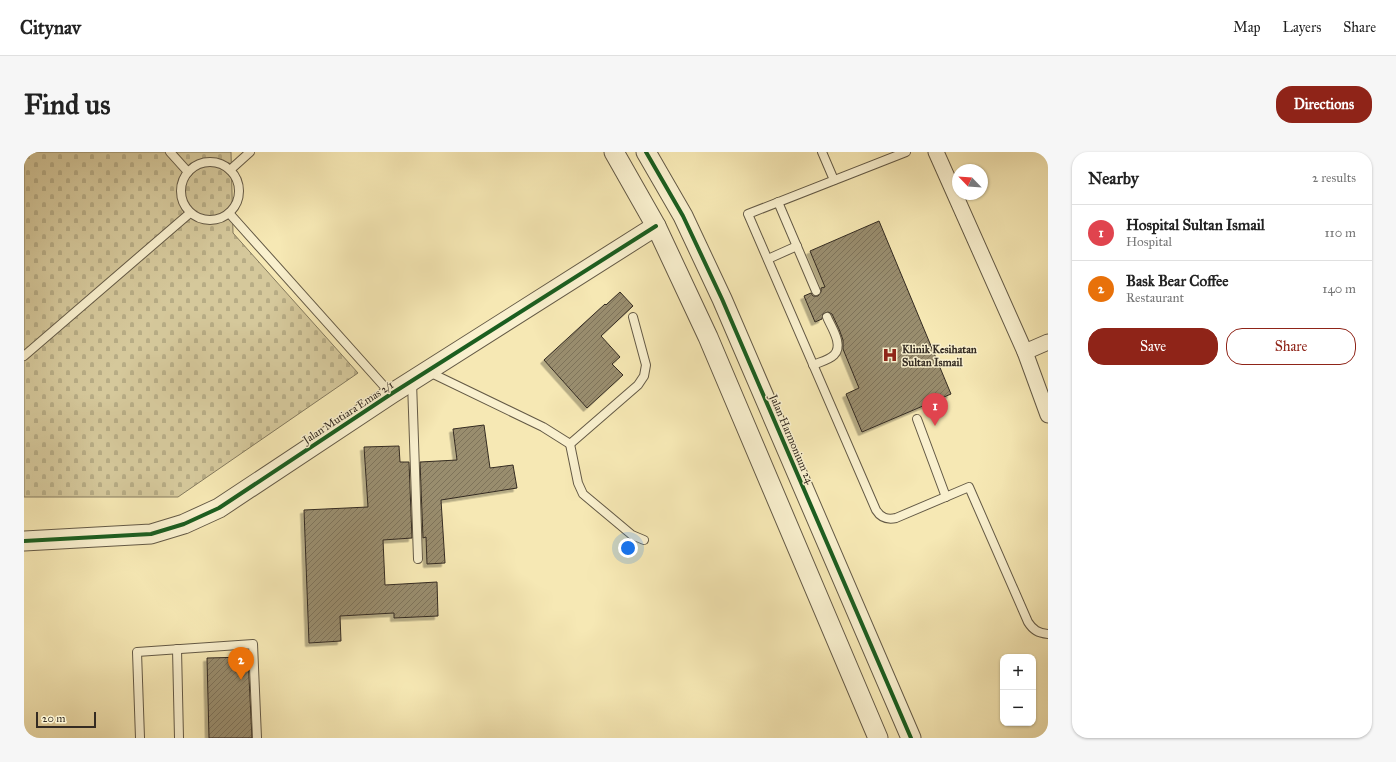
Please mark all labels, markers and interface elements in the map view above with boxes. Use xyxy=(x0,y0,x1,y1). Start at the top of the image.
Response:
text: Citynav xyxy=(20,16,81,39)
text: Map xyxy=(1233,19,1261,36)
text: Layers xyxy=(1283,19,1321,36)
text: Share xyxy=(1343,19,1376,36)
button: Directions xyxy=(1276,86,1372,123)
text: Find us xyxy=(24,87,110,122)
north arrow xyxy=(952,164,988,200)
text: Nearby xyxy=(1088,168,1139,189)
text: 2 results xyxy=(1312,170,1356,186)
text: Hospital Sultan Ismail xyxy=(1126,216,1265,234)
text: 1 xyxy=(1098,225,1104,241)
text: 110 m xyxy=(1324,225,1356,241)
text: Hospital xyxy=(1126,234,1172,250)
text: Bask Bear Coffee xyxy=(1126,272,1229,290)
text: 2 xyxy=(1098,281,1104,297)
text: 140 m xyxy=(1322,281,1356,297)
text: Restaurant xyxy=(1126,290,1184,306)
button: Save xyxy=(1088,328,1218,365)
button: Share xyxy=(1226,328,1356,365)
place label: Klinik Kesihatan Sultan Ismail xyxy=(902,343,977,369)
hospital icon: Klinik Kesihatan Sultan Ismail xyxy=(881,346,899,364)
street label: Jalan Mutiara Emas 2/1 xyxy=(300,378,397,448)
street label: Jalan Harmonium 24 xyxy=(766,392,817,487)
pin: 1 xyxy=(922,393,948,426)
your location xyxy=(618,538,638,558)
pin: 2 xyxy=(228,647,254,680)
map controls xyxy=(1000,654,1036,726)
button: + xyxy=(1000,654,1036,690)
button: − xyxy=(1000,690,1036,726)
scale bar xyxy=(36,710,96,729)
text: 20 m xyxy=(42,712,65,725)

